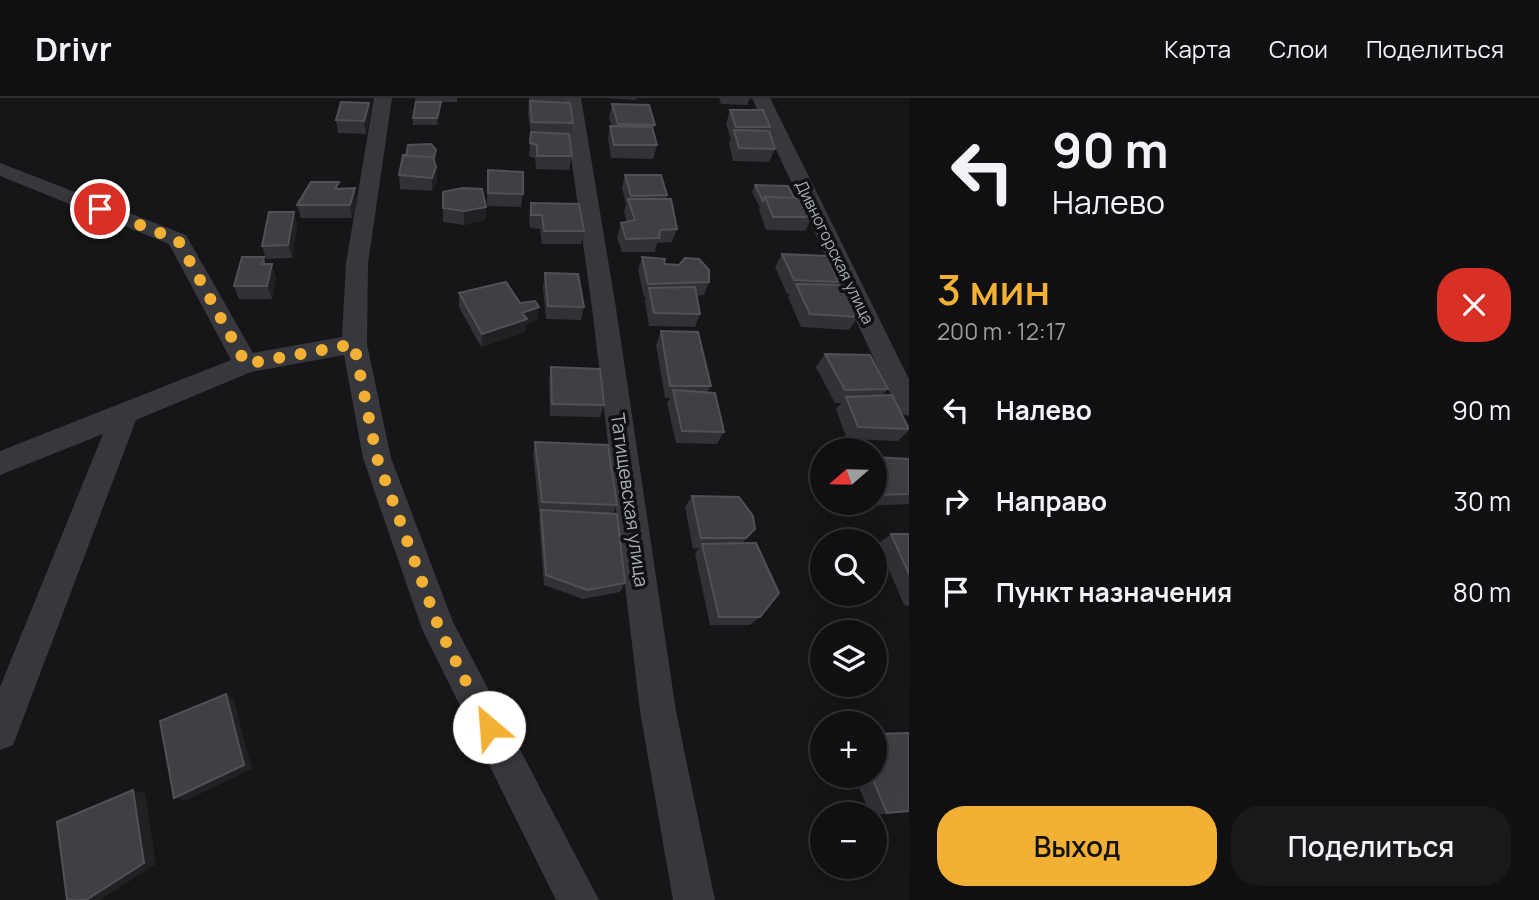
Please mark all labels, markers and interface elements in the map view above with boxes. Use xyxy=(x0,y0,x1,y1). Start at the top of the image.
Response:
text: Drivr xyxy=(35,26,112,71)
text: Карта xyxy=(1164,32,1231,65)
text: Слои xyxy=(1269,32,1328,65)
text: Поделиться xyxy=(1366,32,1504,65)
text: 90 m xyxy=(1052,116,1169,183)
icon: left xyxy=(937,126,1028,217)
street label: Дивногорская улица xyxy=(791,176,879,328)
pin xyxy=(70,179,130,239)
text: Налево xyxy=(1052,180,1165,224)
icon: arrive xyxy=(81,190,119,228)
text: 3 мин xyxy=(937,260,1050,318)
button: close xyxy=(1437,268,1511,342)
text: 200 m · 12:17 xyxy=(937,315,1066,347)
icon: left xyxy=(937,391,975,429)
text: Налево xyxy=(996,392,1092,428)
text: 90 m xyxy=(1452,392,1511,428)
street label: Татищевская улица xyxy=(605,411,655,589)
north arrow xyxy=(810,438,887,514)
map controls xyxy=(810,438,887,879)
icon: right xyxy=(937,482,975,520)
text: Направо xyxy=(996,483,1107,519)
text: 30 m xyxy=(1454,483,1511,519)
button: search xyxy=(810,529,887,606)
icon: arrive xyxy=(937,573,975,611)
text: Пункт назначения xyxy=(996,574,1232,610)
text: 80 m xyxy=(1453,574,1511,610)
button: layers xyxy=(810,620,887,697)
position arrow xyxy=(452,690,526,764)
button: + xyxy=(810,711,887,788)
button: − xyxy=(810,802,887,879)
button: Выход xyxy=(937,806,1217,886)
button: Поделиться xyxy=(1231,806,1511,886)

